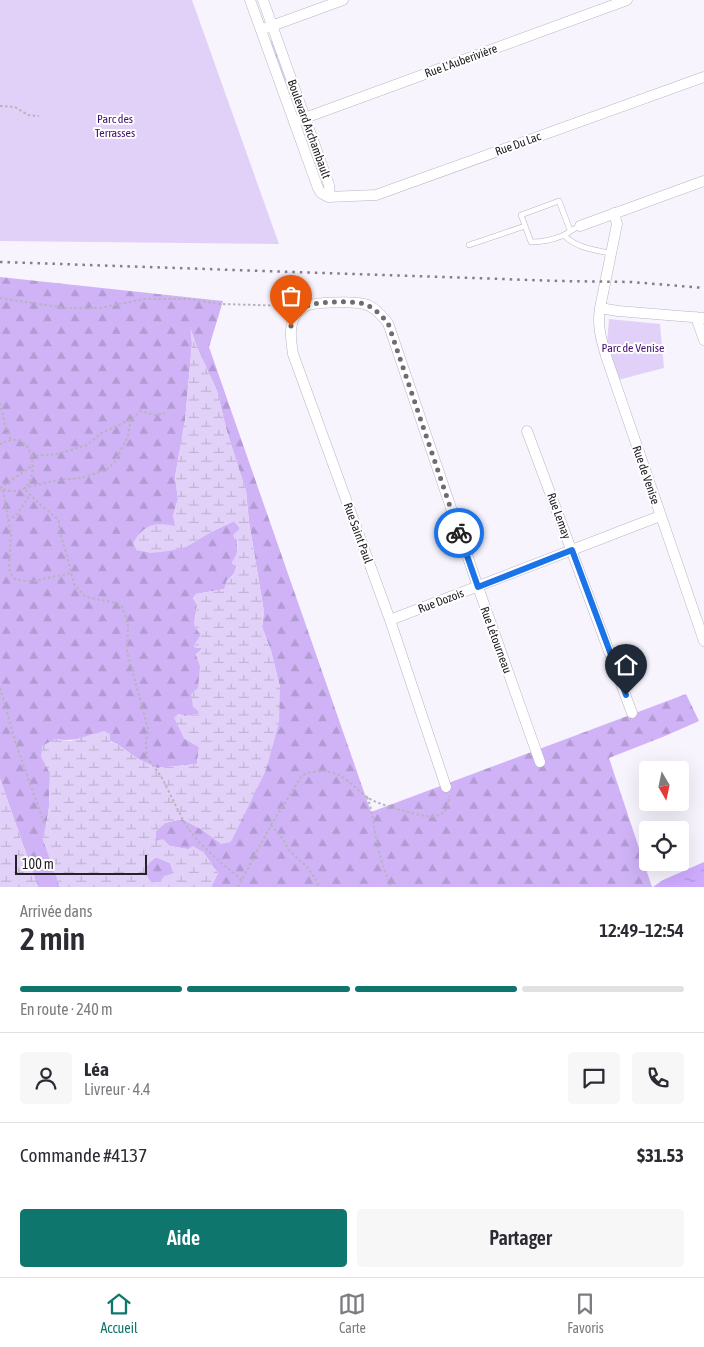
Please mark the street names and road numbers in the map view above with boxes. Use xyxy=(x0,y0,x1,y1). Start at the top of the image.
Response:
street label: Rue L'Auberivière xyxy=(423,41,499,81)
street label: Boulevard Archambault xyxy=(285,78,334,181)
street label: Rue Du Lac xyxy=(493,129,543,159)
street label: Rue de Venise xyxy=(629,444,663,506)
street label: Rue Lemay xyxy=(544,491,574,541)
street label: Rue Saint Paul xyxy=(341,501,376,566)
street label: Rue Dozois xyxy=(416,586,466,616)
street label: Rue Létourneau xyxy=(477,605,515,675)

